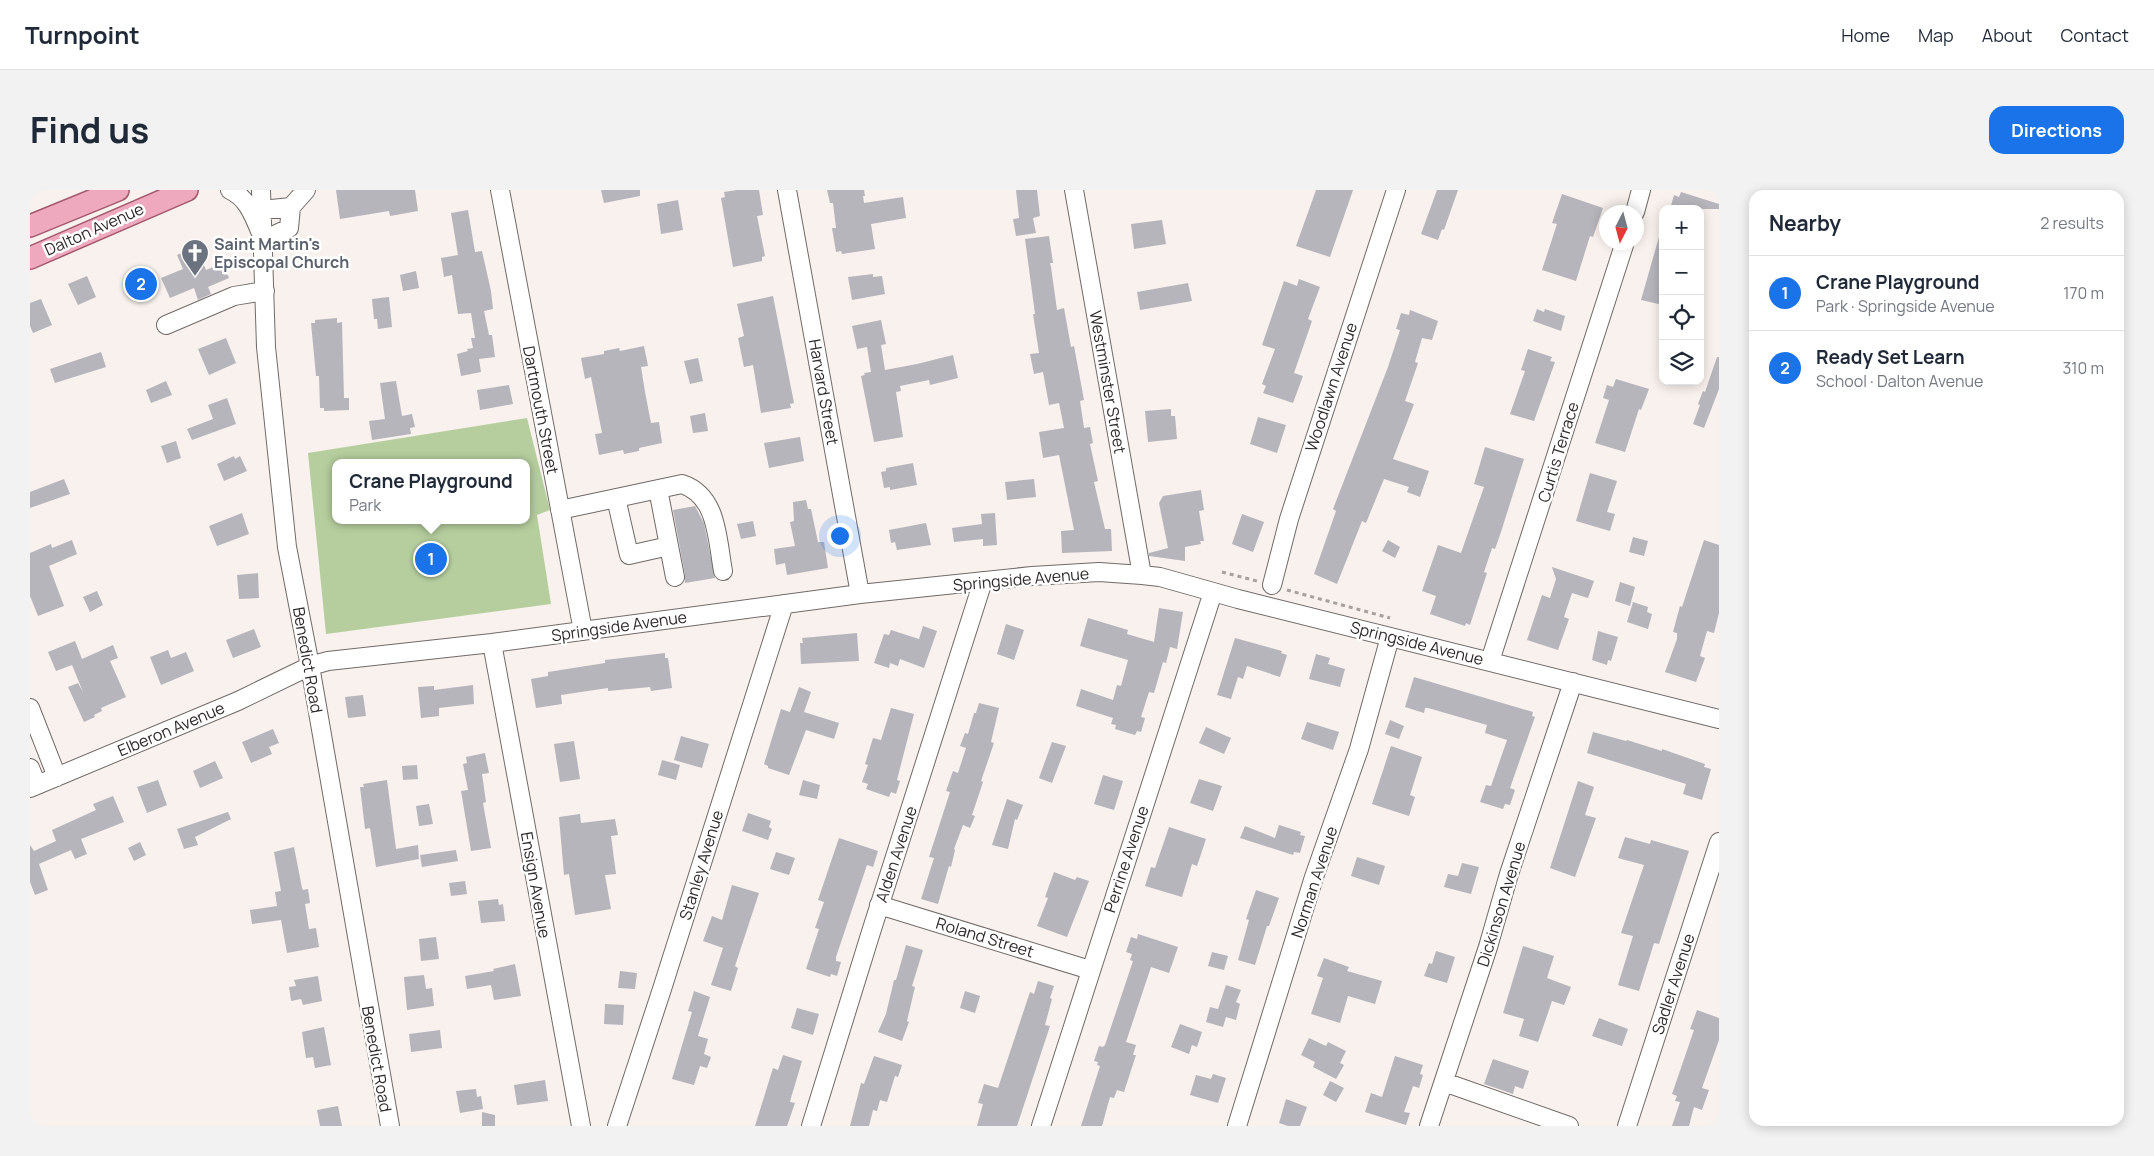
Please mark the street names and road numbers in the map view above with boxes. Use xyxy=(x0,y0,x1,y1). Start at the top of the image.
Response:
street label: Dalton Avenue xyxy=(41,197,147,261)
street label: Westminster Street xyxy=(1085,309,1131,455)
street label: Woodlawn Avenue xyxy=(1300,320,1362,454)
street label: Harvard Street xyxy=(804,337,844,447)
street label: Dartmouth Street xyxy=(518,344,564,476)
street label: Curtis Terrace xyxy=(1532,399,1584,505)
street label: Springside Avenue xyxy=(952,562,1090,596)
street label: Benedict Road xyxy=(288,605,328,715)
street label: Springside Avenue xyxy=(550,606,688,646)
street label: Springside Avenue xyxy=(1348,616,1486,670)
street label: Elberon Avenue xyxy=(114,697,228,761)
street label: Alden Avenue xyxy=(870,803,922,905)
street label: Perrine Avenue xyxy=(1098,803,1154,915)
street label: Stanley Avenue xyxy=(674,807,728,923)
street label: Norman Avenue xyxy=(1286,823,1342,941)
street label: Ensign Avenue xyxy=(516,830,556,940)
street label: Dickinson Avenue xyxy=(1471,839,1531,969)
street label: Roland Street xyxy=(933,912,1037,962)
street label: Sadler Avenue xyxy=(1646,931,1700,1037)
street label: Benedict Road xyxy=(357,1004,397,1114)

